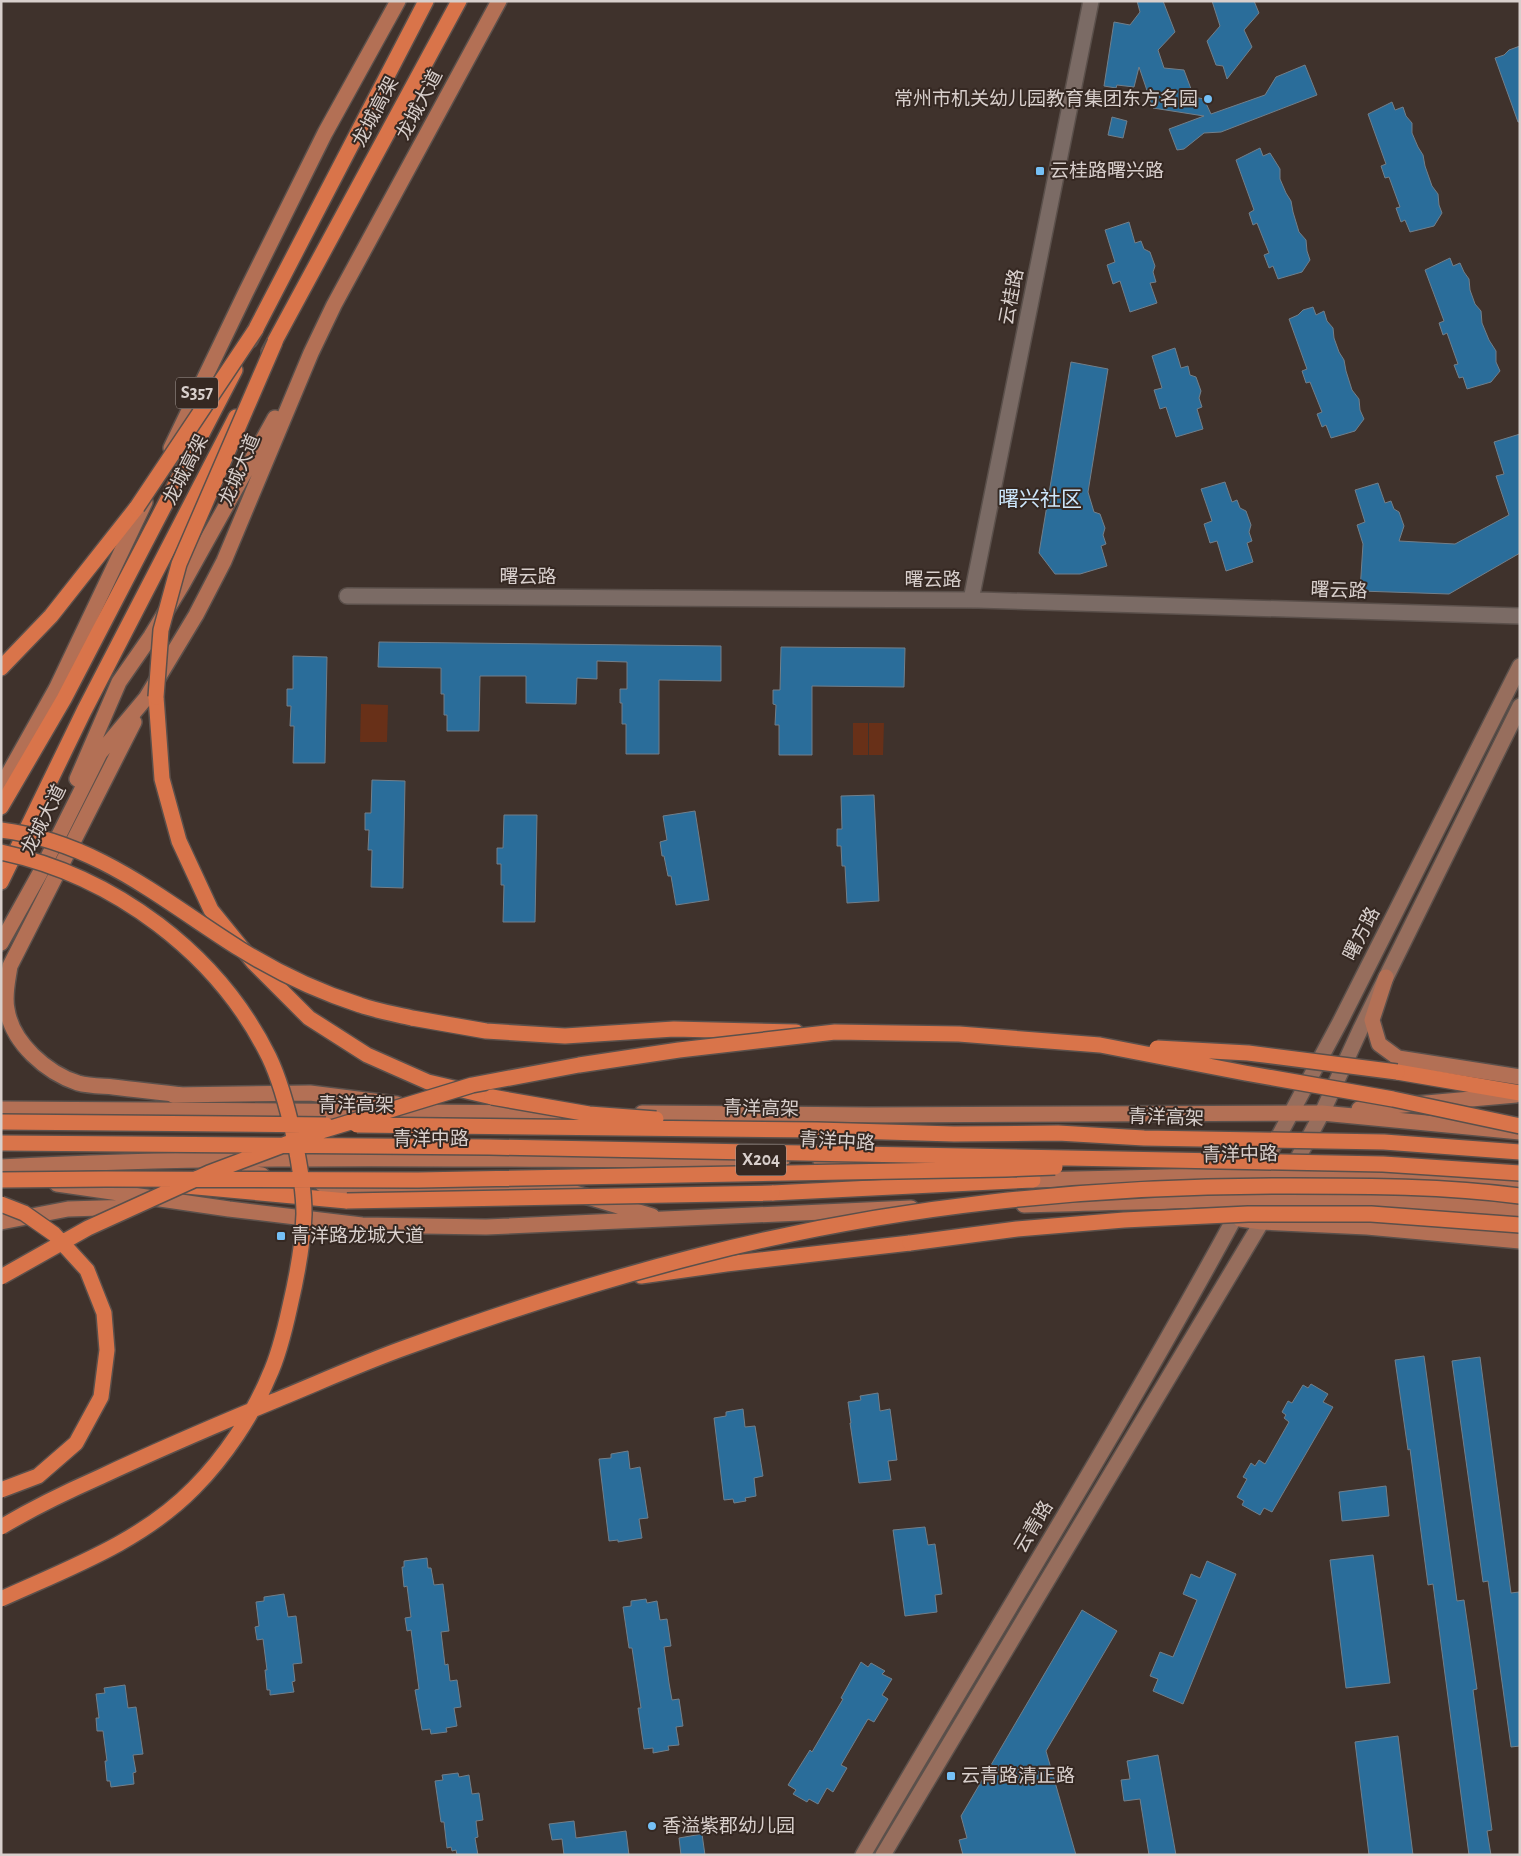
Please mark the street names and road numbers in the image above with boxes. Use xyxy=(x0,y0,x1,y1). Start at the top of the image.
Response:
street label: 龙城大道 xyxy=(393,67,446,143)
street label: 龙城高架 xyxy=(348,73,402,150)
street label: 云桂路 xyxy=(996,267,1027,327)
road number: S357 xyxy=(176,378,218,408)
street label: 龙城高架 xyxy=(158,431,212,508)
street label: 龙城大道 xyxy=(215,431,264,509)
street label: 曙云路 xyxy=(499,567,557,587)
street label: 曙云路 xyxy=(904,570,962,590)
street label: 曙云路 xyxy=(1310,580,1368,601)
street label: 龙城大道 xyxy=(17,781,70,858)
street label: 曙方路 xyxy=(1339,903,1383,964)
street label: 青洋高架 xyxy=(318,1094,394,1115)
street label: 青洋高架 xyxy=(723,1097,799,1119)
street label: 青洋高架 xyxy=(1128,1105,1204,1129)
street label: 青洋中路 xyxy=(393,1128,469,1149)
street label: 青洋中路 xyxy=(799,1129,876,1153)
street label: 青洋中路 xyxy=(1202,1143,1278,1165)
road number: X204 xyxy=(736,1144,786,1176)
street label: 云青路 xyxy=(1009,1497,1057,1556)

